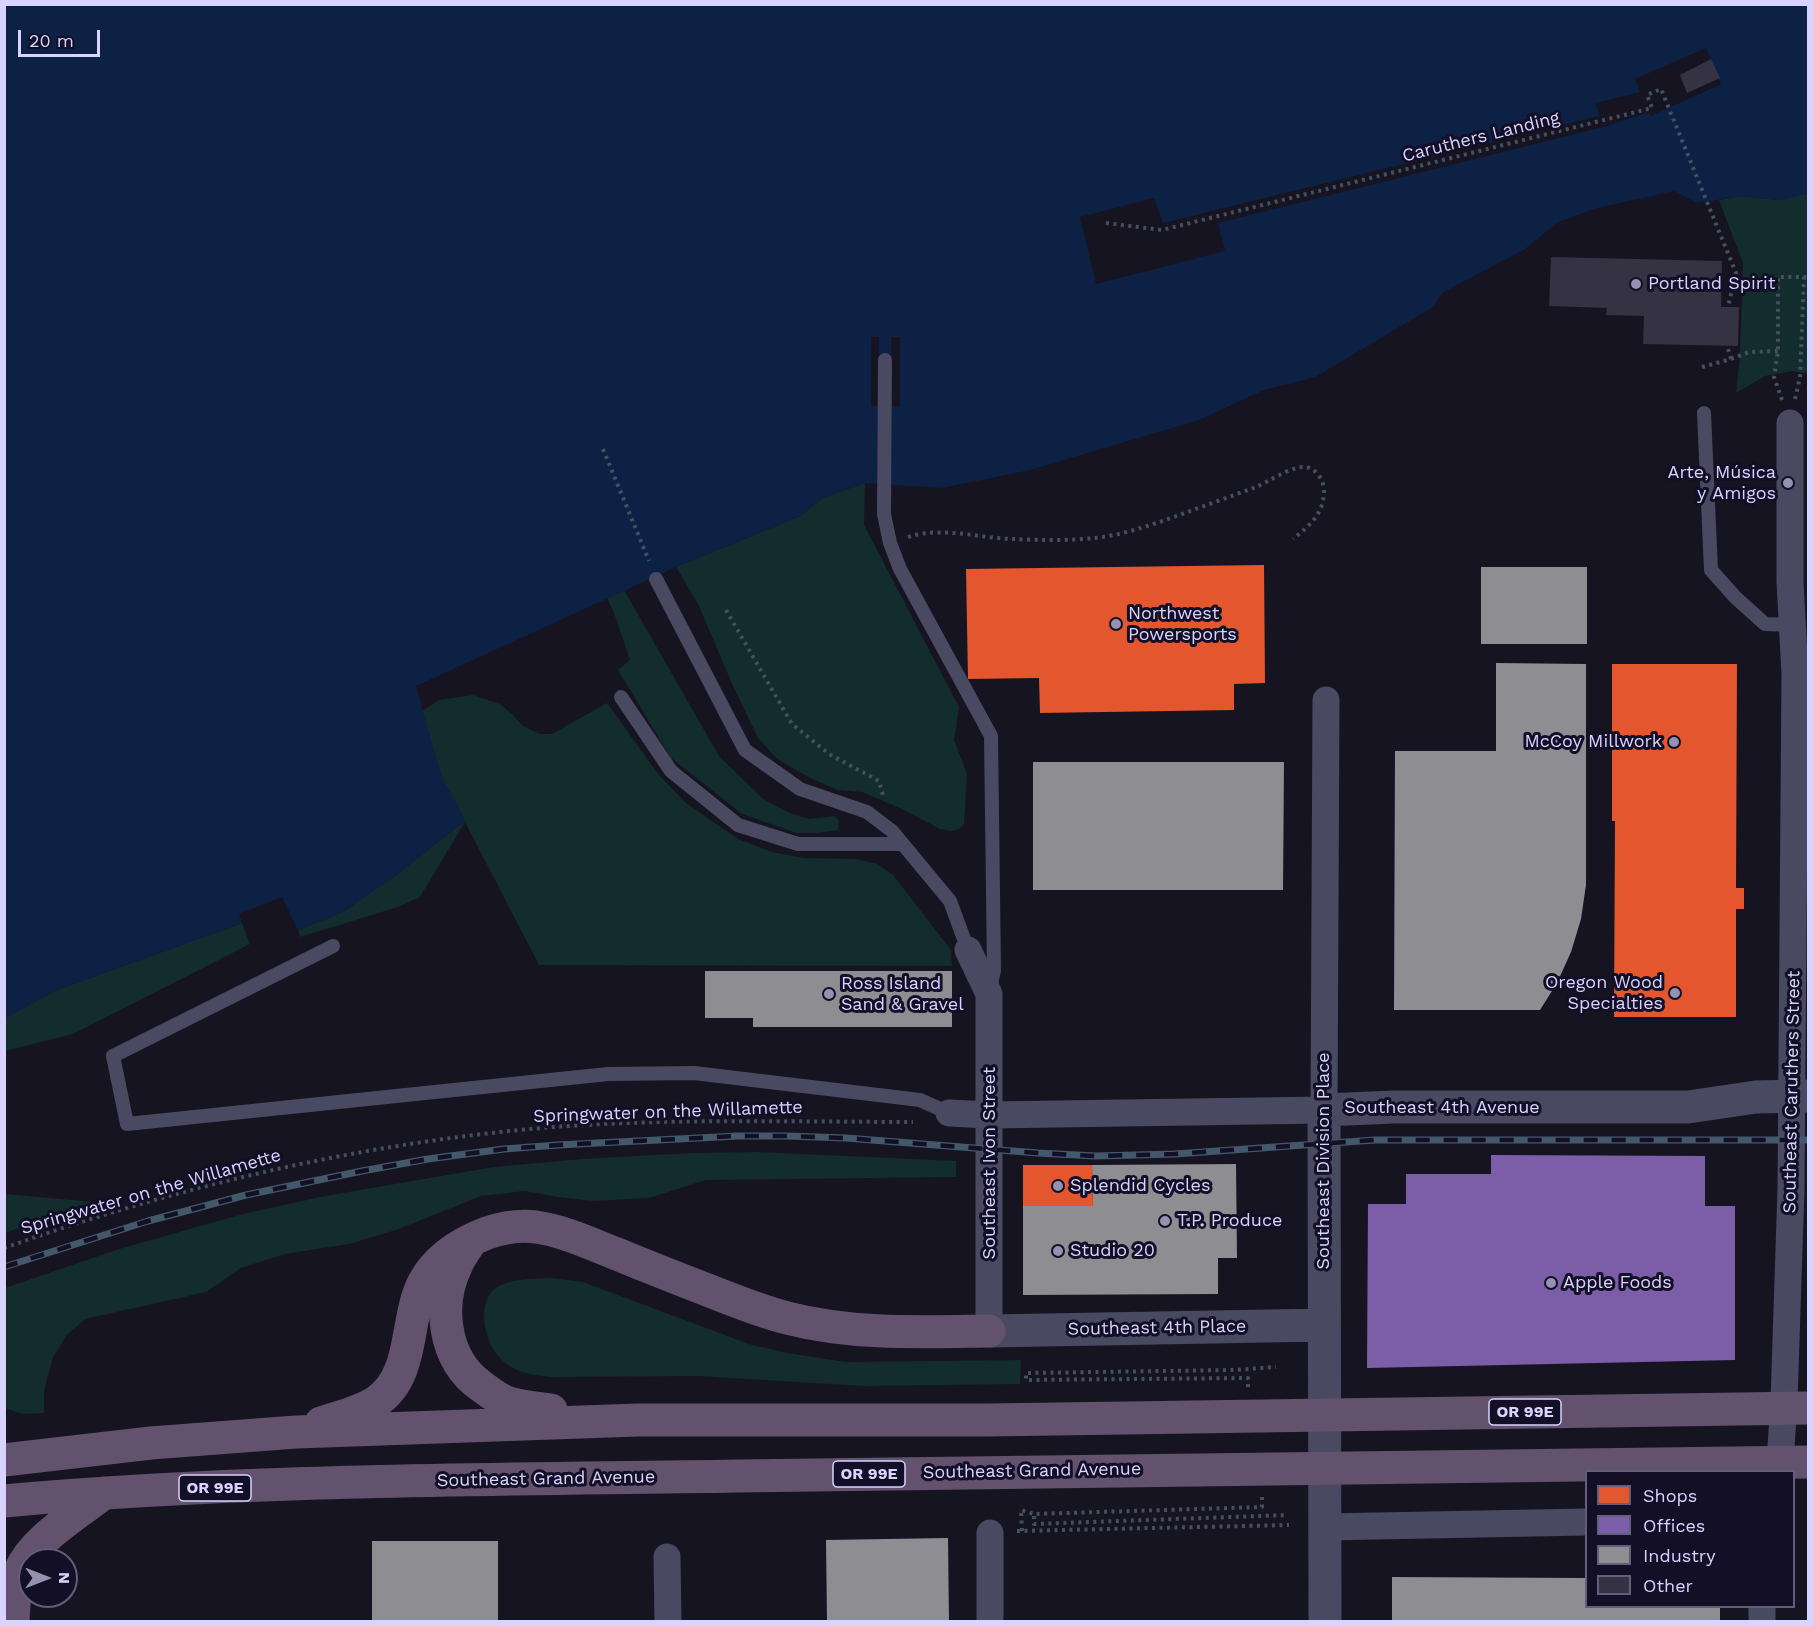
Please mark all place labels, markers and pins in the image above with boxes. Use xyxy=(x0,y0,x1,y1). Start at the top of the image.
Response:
place label: Portland Spirit xyxy=(1648,273,1775,295)
marker: Portland Spirit xyxy=(1629,277,1643,291)
place label: Arte, Música y Amigos xyxy=(1668,462,1776,504)
marker: Arte, Música y Amigos xyxy=(1781,476,1795,490)
place label: Northwest Powersports xyxy=(1128,603,1237,646)
marker: Northwest Powersports xyxy=(1109,617,1123,631)
place label: McCoy Millwork xyxy=(1525,731,1662,753)
marker: McCoy Millwork xyxy=(1667,735,1681,749)
place label: Oregon Wood Specialties xyxy=(1545,972,1663,1014)
place label: Ross Island Sand & Gravel xyxy=(841,973,964,1016)
marker: Oregon Wood Specialties xyxy=(1668,986,1682,1000)
marker: Ross Island Sand & Gravel xyxy=(822,987,836,1001)
place label: Splendid Cycles xyxy=(1070,1175,1210,1197)
marker: Splendid Cycles xyxy=(1051,1179,1065,1193)
place label: T.P. Produce xyxy=(1177,1210,1282,1232)
marker: T.P. Produce xyxy=(1158,1214,1172,1228)
place label: Studio 20 xyxy=(1070,1240,1155,1262)
marker: Studio 20 xyxy=(1051,1244,1065,1258)
place label: Apple Foods xyxy=(1563,1272,1672,1294)
marker: Apple Foods xyxy=(1544,1276,1558,1290)

